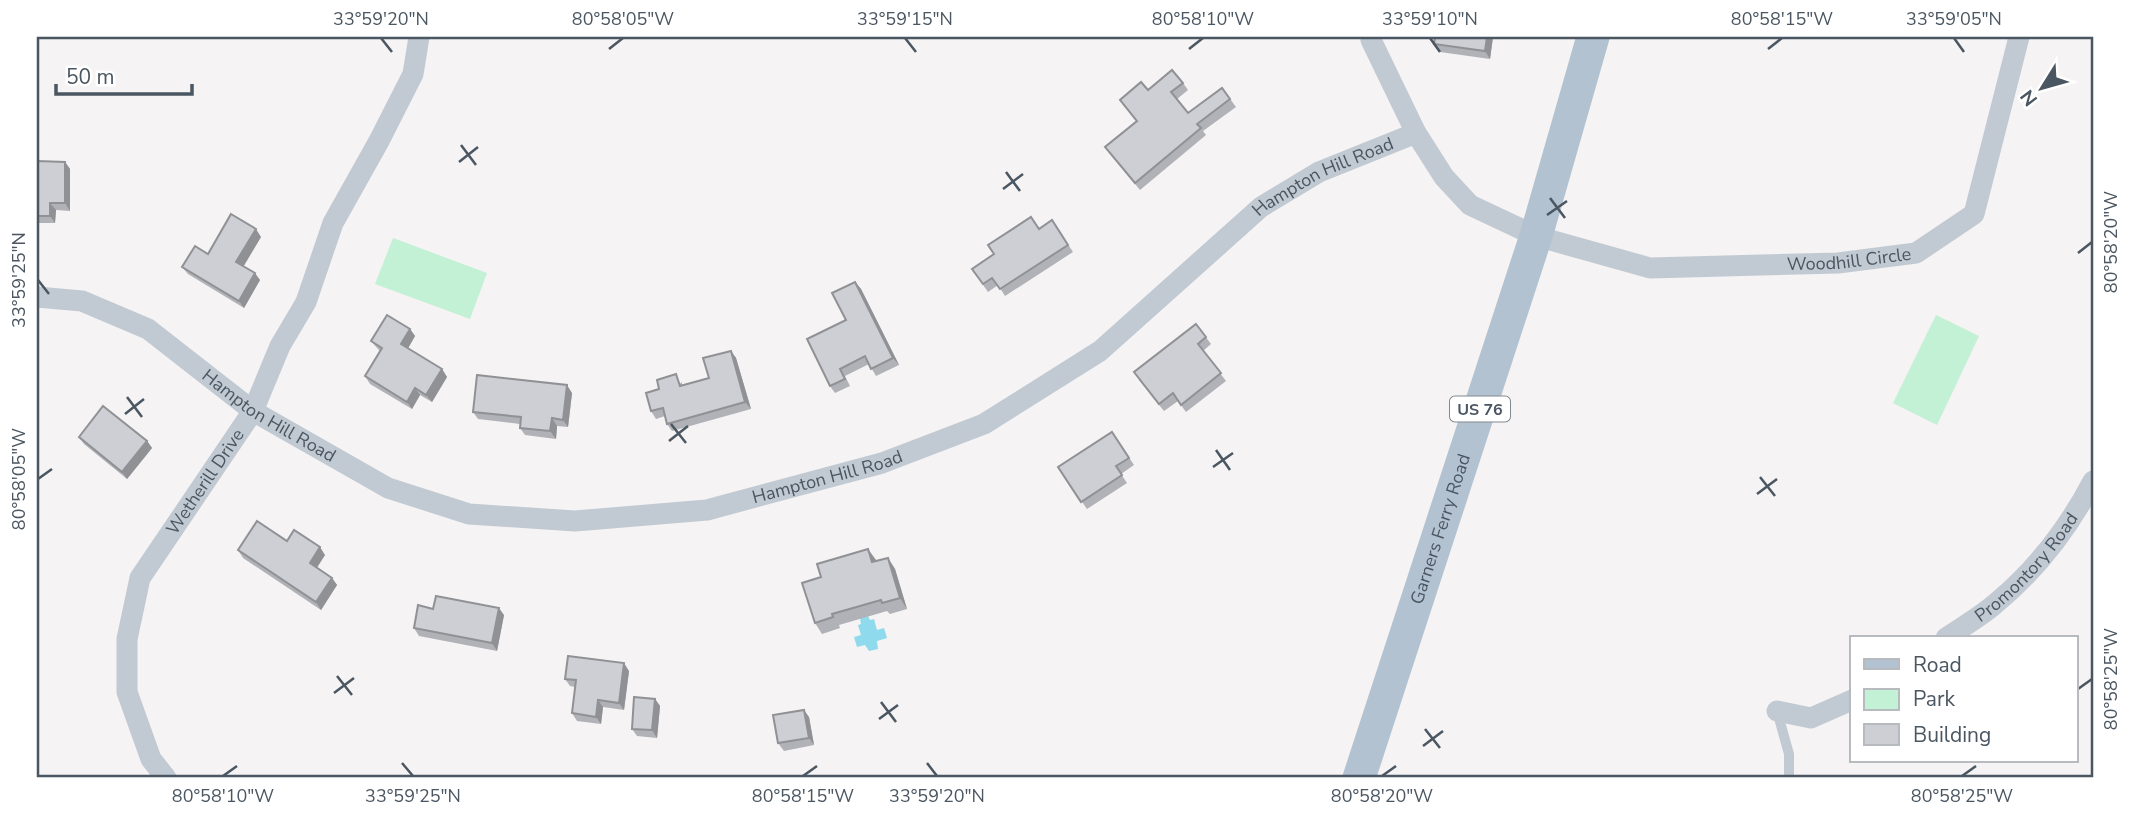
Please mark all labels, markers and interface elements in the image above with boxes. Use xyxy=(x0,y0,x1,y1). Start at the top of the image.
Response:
text: 33°59'20"N xyxy=(333,7,429,31)
text: 80°58'05"W xyxy=(572,7,674,31)
text: 33°59'15"N xyxy=(857,7,953,31)
text: 80°58'10"W xyxy=(1152,7,1254,31)
text: 33°59'10"N xyxy=(1382,7,1478,31)
text: 80°58'15"W xyxy=(1731,7,1833,31)
text: 33°59'05"N xyxy=(1906,7,2002,31)
scale bar xyxy=(56,52,192,96)
north arrow xyxy=(2008,52,2078,122)
text: 50 m xyxy=(66,63,115,91)
text: N xyxy=(2015,84,2044,111)
street label: Hampton Hill Road xyxy=(1247,131,1397,222)
text: 80°58'20"W xyxy=(2099,191,2123,293)
text: 33°59'25"N xyxy=(7,232,31,328)
street label: Woodhill Circle xyxy=(1786,242,1913,276)
street label: Hampton Hill Road xyxy=(197,364,340,468)
road number: US 76 xyxy=(1450,396,1510,422)
street label: Wetherill Drive xyxy=(161,424,250,539)
text: 80°58'05"W xyxy=(7,428,31,530)
street label: Hampton Hill Road xyxy=(749,444,906,509)
street label: Garners Ferry Road xyxy=(1405,451,1476,607)
street label: Promontory Road xyxy=(1970,508,2084,628)
text: 80°58'25"W xyxy=(2099,628,2123,730)
legend xyxy=(1850,636,2078,762)
text: Road xyxy=(1913,651,1962,679)
text: Park xyxy=(1913,685,1955,713)
text: Building xyxy=(1913,721,1991,749)
text: 80°58'10"W xyxy=(172,784,274,808)
text: 33°59'25"N xyxy=(365,784,461,808)
text: 80°58'15"W xyxy=(752,784,854,808)
text: 33°59'20"N xyxy=(889,784,985,808)
text: 80°58'20"W xyxy=(1331,784,1433,808)
text: 80°58'25"W xyxy=(1911,784,2013,808)

